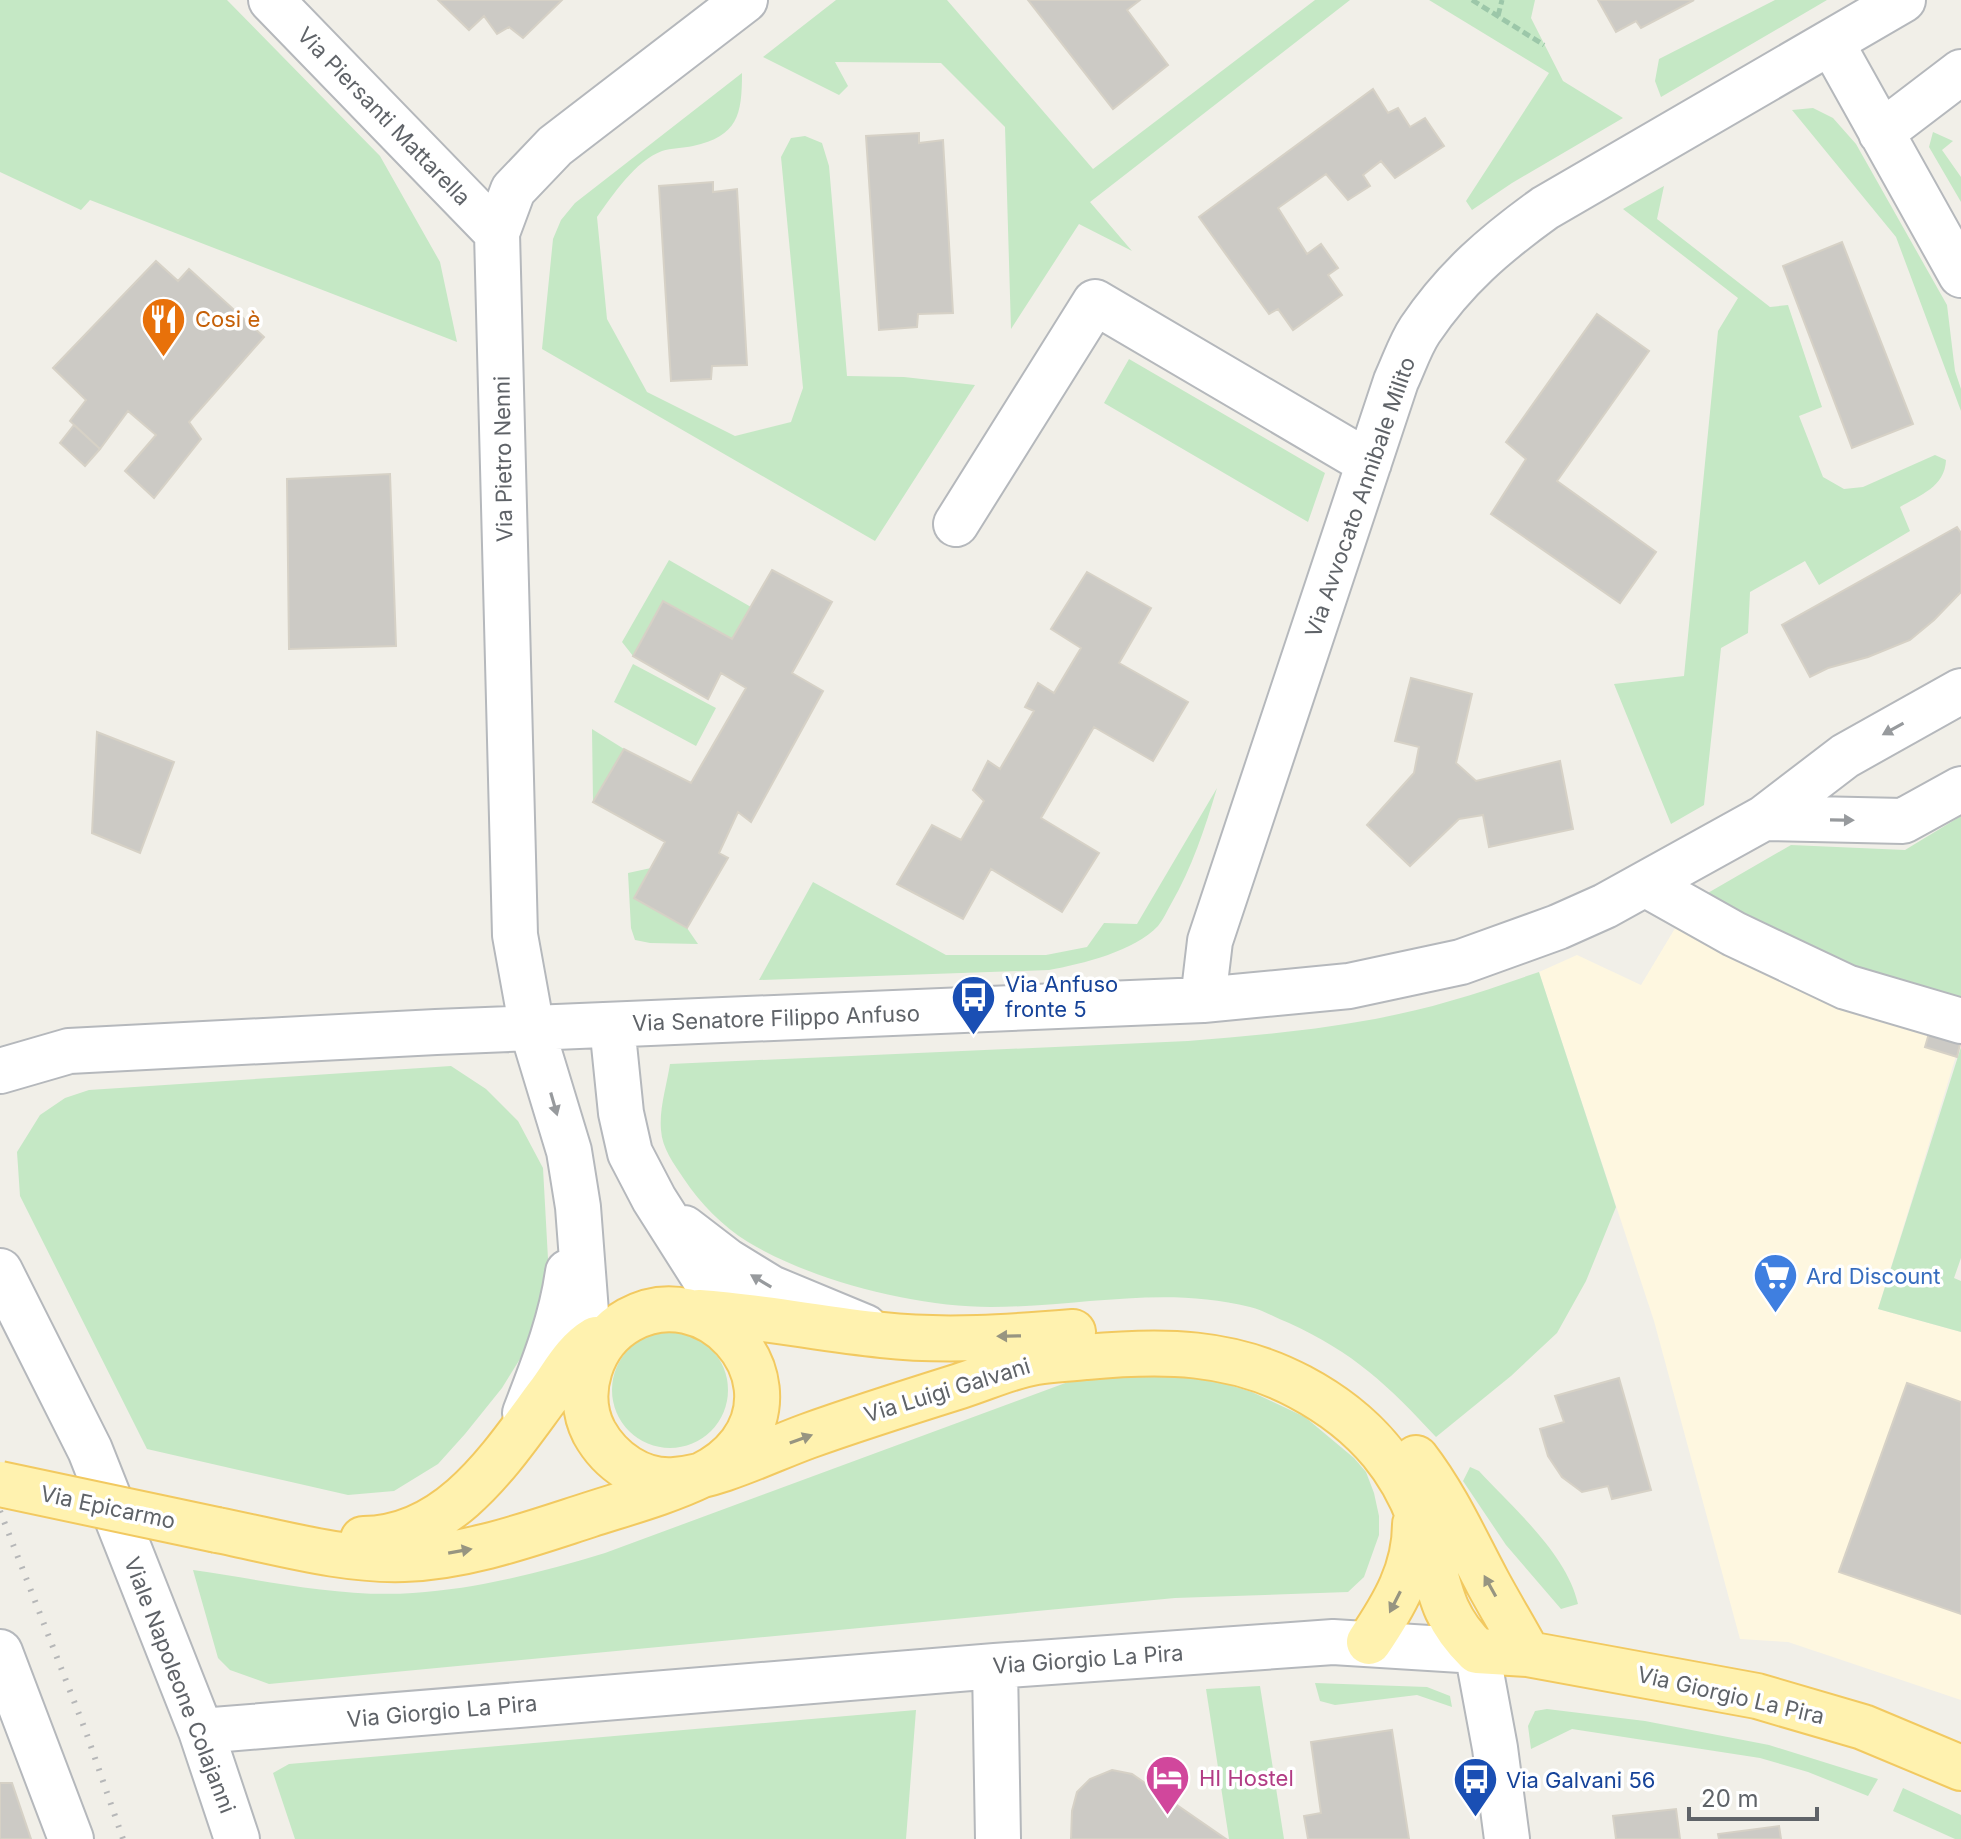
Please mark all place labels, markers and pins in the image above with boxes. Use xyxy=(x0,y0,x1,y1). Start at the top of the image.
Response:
restaurant icon: Cosi è xyxy=(140,295,188,358)
place label: Cosi è xyxy=(195,306,260,332)
place label: Via Anfuso fronte 5 xyxy=(1005,971,1118,1022)
bus stop icon: Via Anfuso fronte 5 xyxy=(950,973,998,1036)
supermarket icon: Ard Discount xyxy=(1751,1252,1799,1315)
place label: Ard Discount xyxy=(1806,1263,1941,1289)
hotel icon: HI Hostel xyxy=(1144,1754,1192,1817)
bus stop icon: Via Galvani 56 xyxy=(1451,1756,1499,1819)
place label: HI Hostel xyxy=(1199,1765,1294,1791)
place label: Via Galvani 56 xyxy=(1506,1767,1655,1793)

